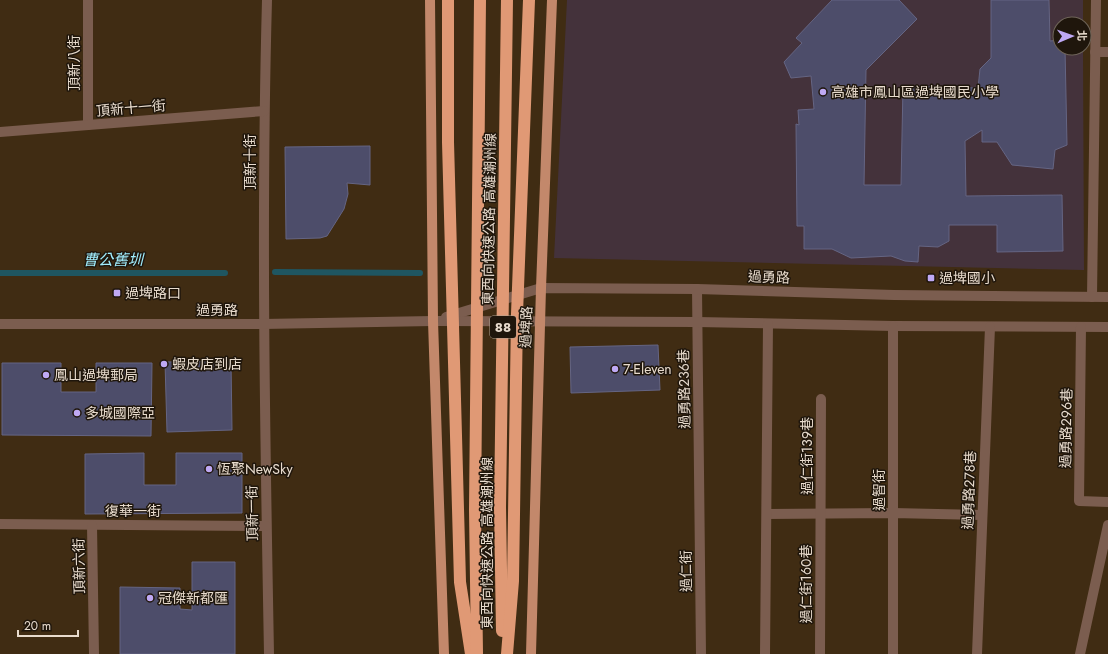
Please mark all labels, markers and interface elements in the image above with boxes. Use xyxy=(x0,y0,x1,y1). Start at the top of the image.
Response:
north arrow xyxy=(1052,16,1092,56)
text: 北 xyxy=(1074,30,1090,41)
street label: 頂新八街 xyxy=(64,35,84,91)
place label: 高雄市鳳山區過埤國民小學 xyxy=(831,82,999,102)
marker: 高雄市鳳山區過埤國民小學 xyxy=(818,87,828,97)
street label: 頂新十一街 xyxy=(95,95,167,121)
street label: 東西向快速公路 高雄潮州線 xyxy=(477,133,501,305)
street label: 頂新十街 xyxy=(240,134,260,190)
water label: 曹公舊圳 xyxy=(83,249,145,271)
street label: 過勇路 xyxy=(748,266,790,288)
place label: 過埤國小 xyxy=(939,268,995,288)
marker: 過埤國小 xyxy=(926,273,936,283)
place label: 過埤路口 xyxy=(125,283,181,303)
marker: 過埤路口 xyxy=(112,288,122,298)
street label: 過勇路 xyxy=(196,300,238,320)
street label: 過埤路 xyxy=(515,306,537,348)
road number: 88 xyxy=(490,316,516,338)
street label: 過勇路236巷 xyxy=(673,349,695,429)
place label: 蝦皮店到店 xyxy=(172,354,242,374)
marker: 蝦皮店到店 xyxy=(159,359,169,369)
place label: 7-Eleven xyxy=(623,359,672,379)
marker: 7-Eleven xyxy=(610,364,620,374)
place label: 鳳山過埤郵局 xyxy=(54,365,138,385)
marker: 鳳山過埤郵局 xyxy=(41,370,51,380)
street label: 過勇路296巷 xyxy=(1055,388,1077,468)
place label: 多城國際亞 xyxy=(85,403,155,423)
marker: 多城國際亞 xyxy=(72,408,82,418)
street label: 過仁街139巷 xyxy=(797,417,817,495)
street label: 過勇路278巷 xyxy=(958,450,980,530)
street label: 東西向快速公路 高雄潮州線 xyxy=(477,457,497,629)
place label: 恆聚NewSky xyxy=(217,459,293,479)
marker: 恆聚NewSky xyxy=(204,464,214,474)
street label: 過智街 xyxy=(869,469,889,511)
street label: 頂新一街 xyxy=(242,485,262,541)
street label: 復華一街 xyxy=(105,501,161,521)
street label: 頂新六街 xyxy=(69,538,89,594)
street label: 過仁街160巷 xyxy=(796,545,816,623)
street label: 過仁街 xyxy=(676,550,696,592)
place label: 冠傑新都匯 xyxy=(158,588,228,608)
marker: 冠傑新都匯 xyxy=(145,593,155,603)
scale bar xyxy=(18,612,78,638)
text: 20 m xyxy=(24,617,51,635)

